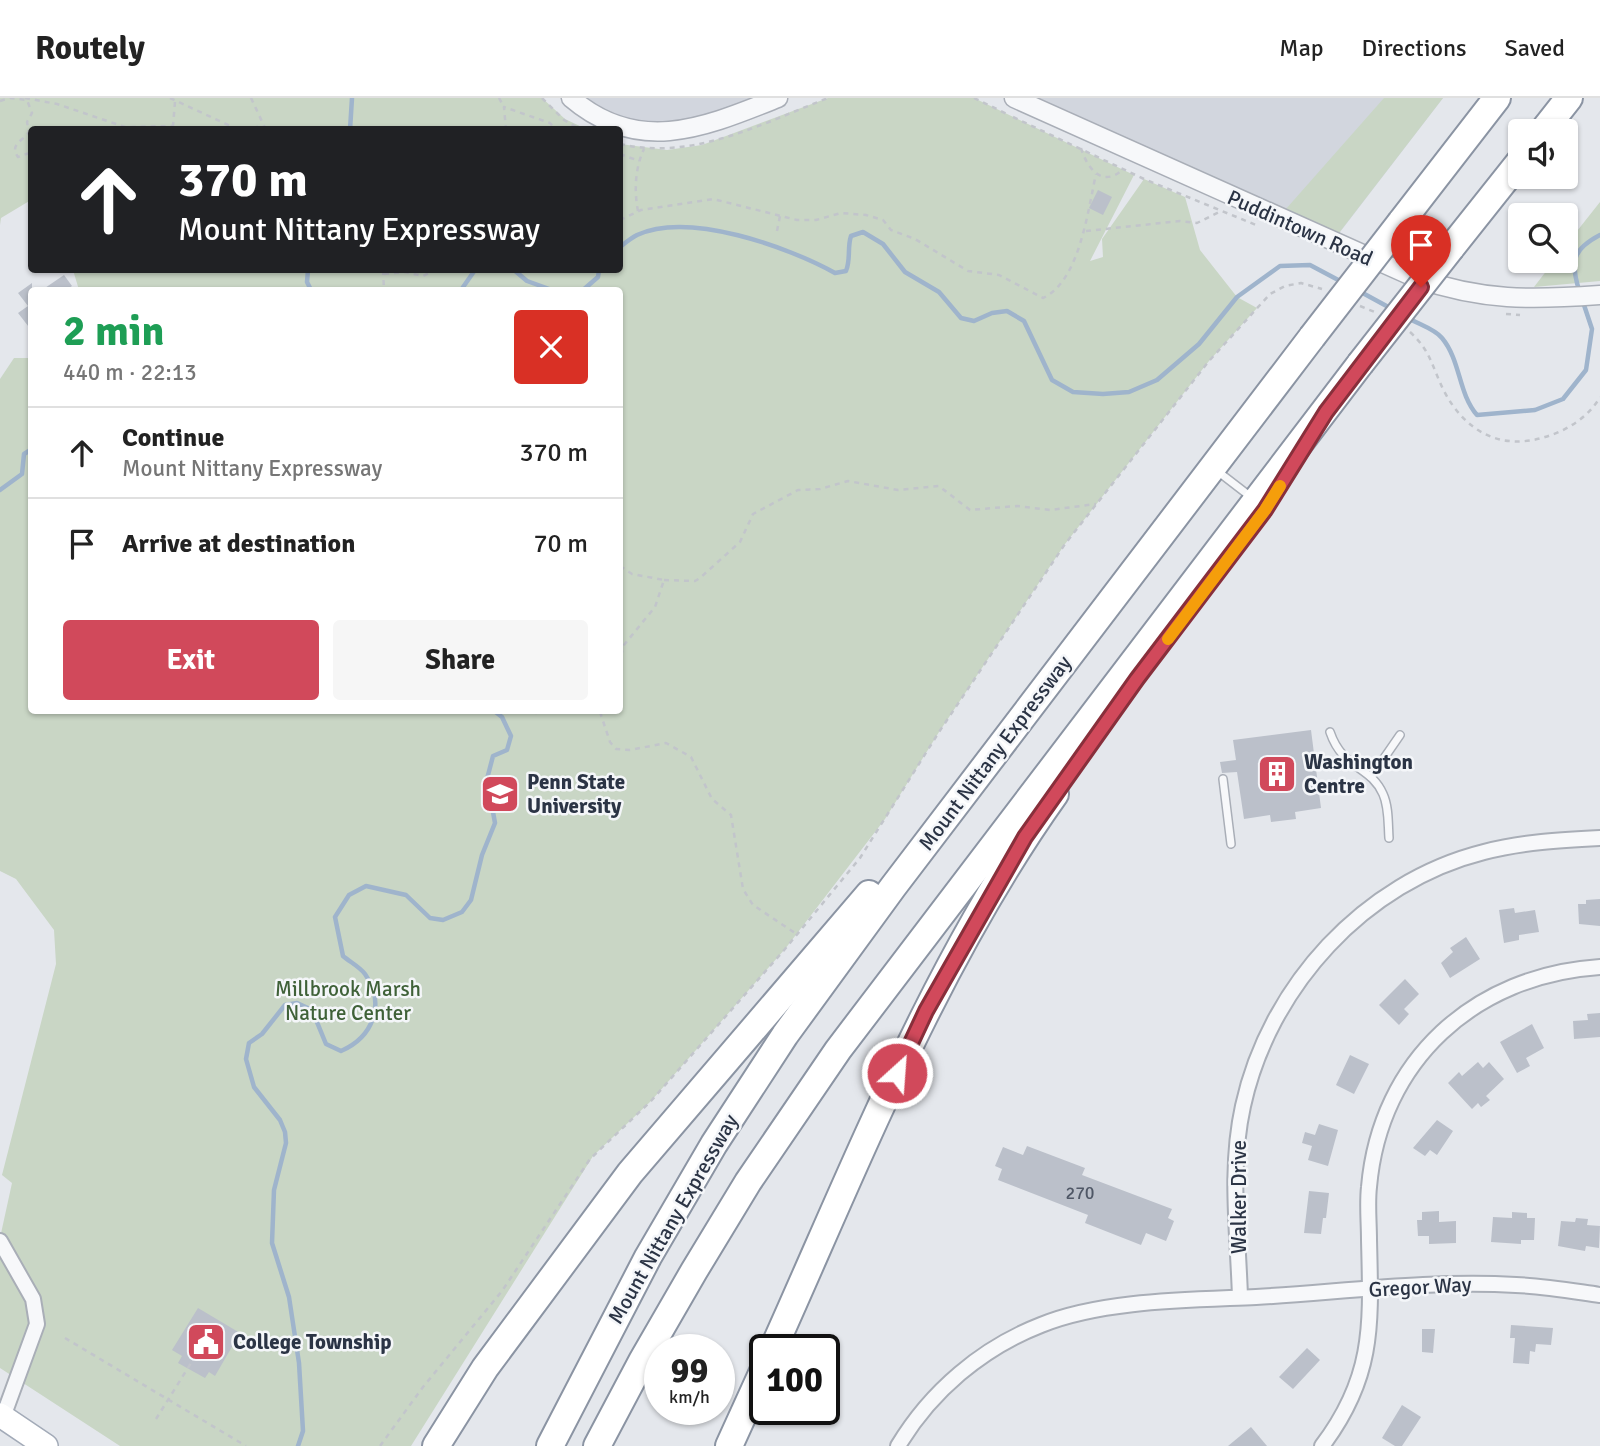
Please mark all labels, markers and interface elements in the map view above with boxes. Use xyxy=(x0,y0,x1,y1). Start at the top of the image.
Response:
text: Routely xyxy=(35,28,145,69)
text: Map xyxy=(1279,33,1324,63)
text: Directions xyxy=(1362,33,1467,63)
text: Saved xyxy=(1505,33,1565,63)
map controls xyxy=(1508,119,1578,273)
button: sound xyxy=(1508,119,1578,189)
text: 370 m xyxy=(178,150,308,210)
icon: ahead xyxy=(63,154,154,245)
street label: Puddintown Road xyxy=(1223,184,1377,272)
button: search xyxy=(1508,203,1578,273)
text: Mount Nittany Expressway xyxy=(178,210,540,249)
pin xyxy=(1391,215,1451,287)
icon: arrive xyxy=(1402,226,1440,264)
text: 2 min xyxy=(63,306,164,357)
button: close xyxy=(514,310,588,384)
text: 440 m · 22:13 xyxy=(63,358,197,387)
text: Continue xyxy=(122,422,224,454)
icon: ahead xyxy=(63,434,101,472)
text: 370 m xyxy=(519,437,588,469)
text: Mount Nittany Expressway xyxy=(122,454,382,483)
icon: arrive xyxy=(63,525,101,563)
text: Arrive at destination xyxy=(122,528,355,560)
text: 70 m xyxy=(533,528,588,560)
button: Exit xyxy=(63,620,319,700)
button: Share xyxy=(333,620,588,700)
street label: Mount Nittany Expressway xyxy=(913,650,1077,856)
place label: Washington Centre xyxy=(1304,749,1413,799)
building icon: Washington Centre xyxy=(1256,753,1298,795)
place label: Penn State University xyxy=(527,769,625,819)
school or university icon: Penn State University xyxy=(479,773,521,815)
park label: Millbrook Marsh Nature Center xyxy=(275,976,421,1026)
position arrow xyxy=(860,1036,934,1110)
street label: Mount Nittany Expressway xyxy=(602,1109,744,1328)
street label: Walker Drive xyxy=(1226,1140,1252,1254)
house number: 270 xyxy=(1065,1182,1095,1204)
street label: Gregor Way xyxy=(1368,1271,1472,1303)
public building icon: College Township xyxy=(185,1321,227,1363)
place label: College Township xyxy=(233,1329,392,1355)
speed limit sign: 100 xyxy=(749,1334,840,1425)
text: 99 xyxy=(671,1349,708,1392)
text: km/h xyxy=(669,1386,710,1408)

